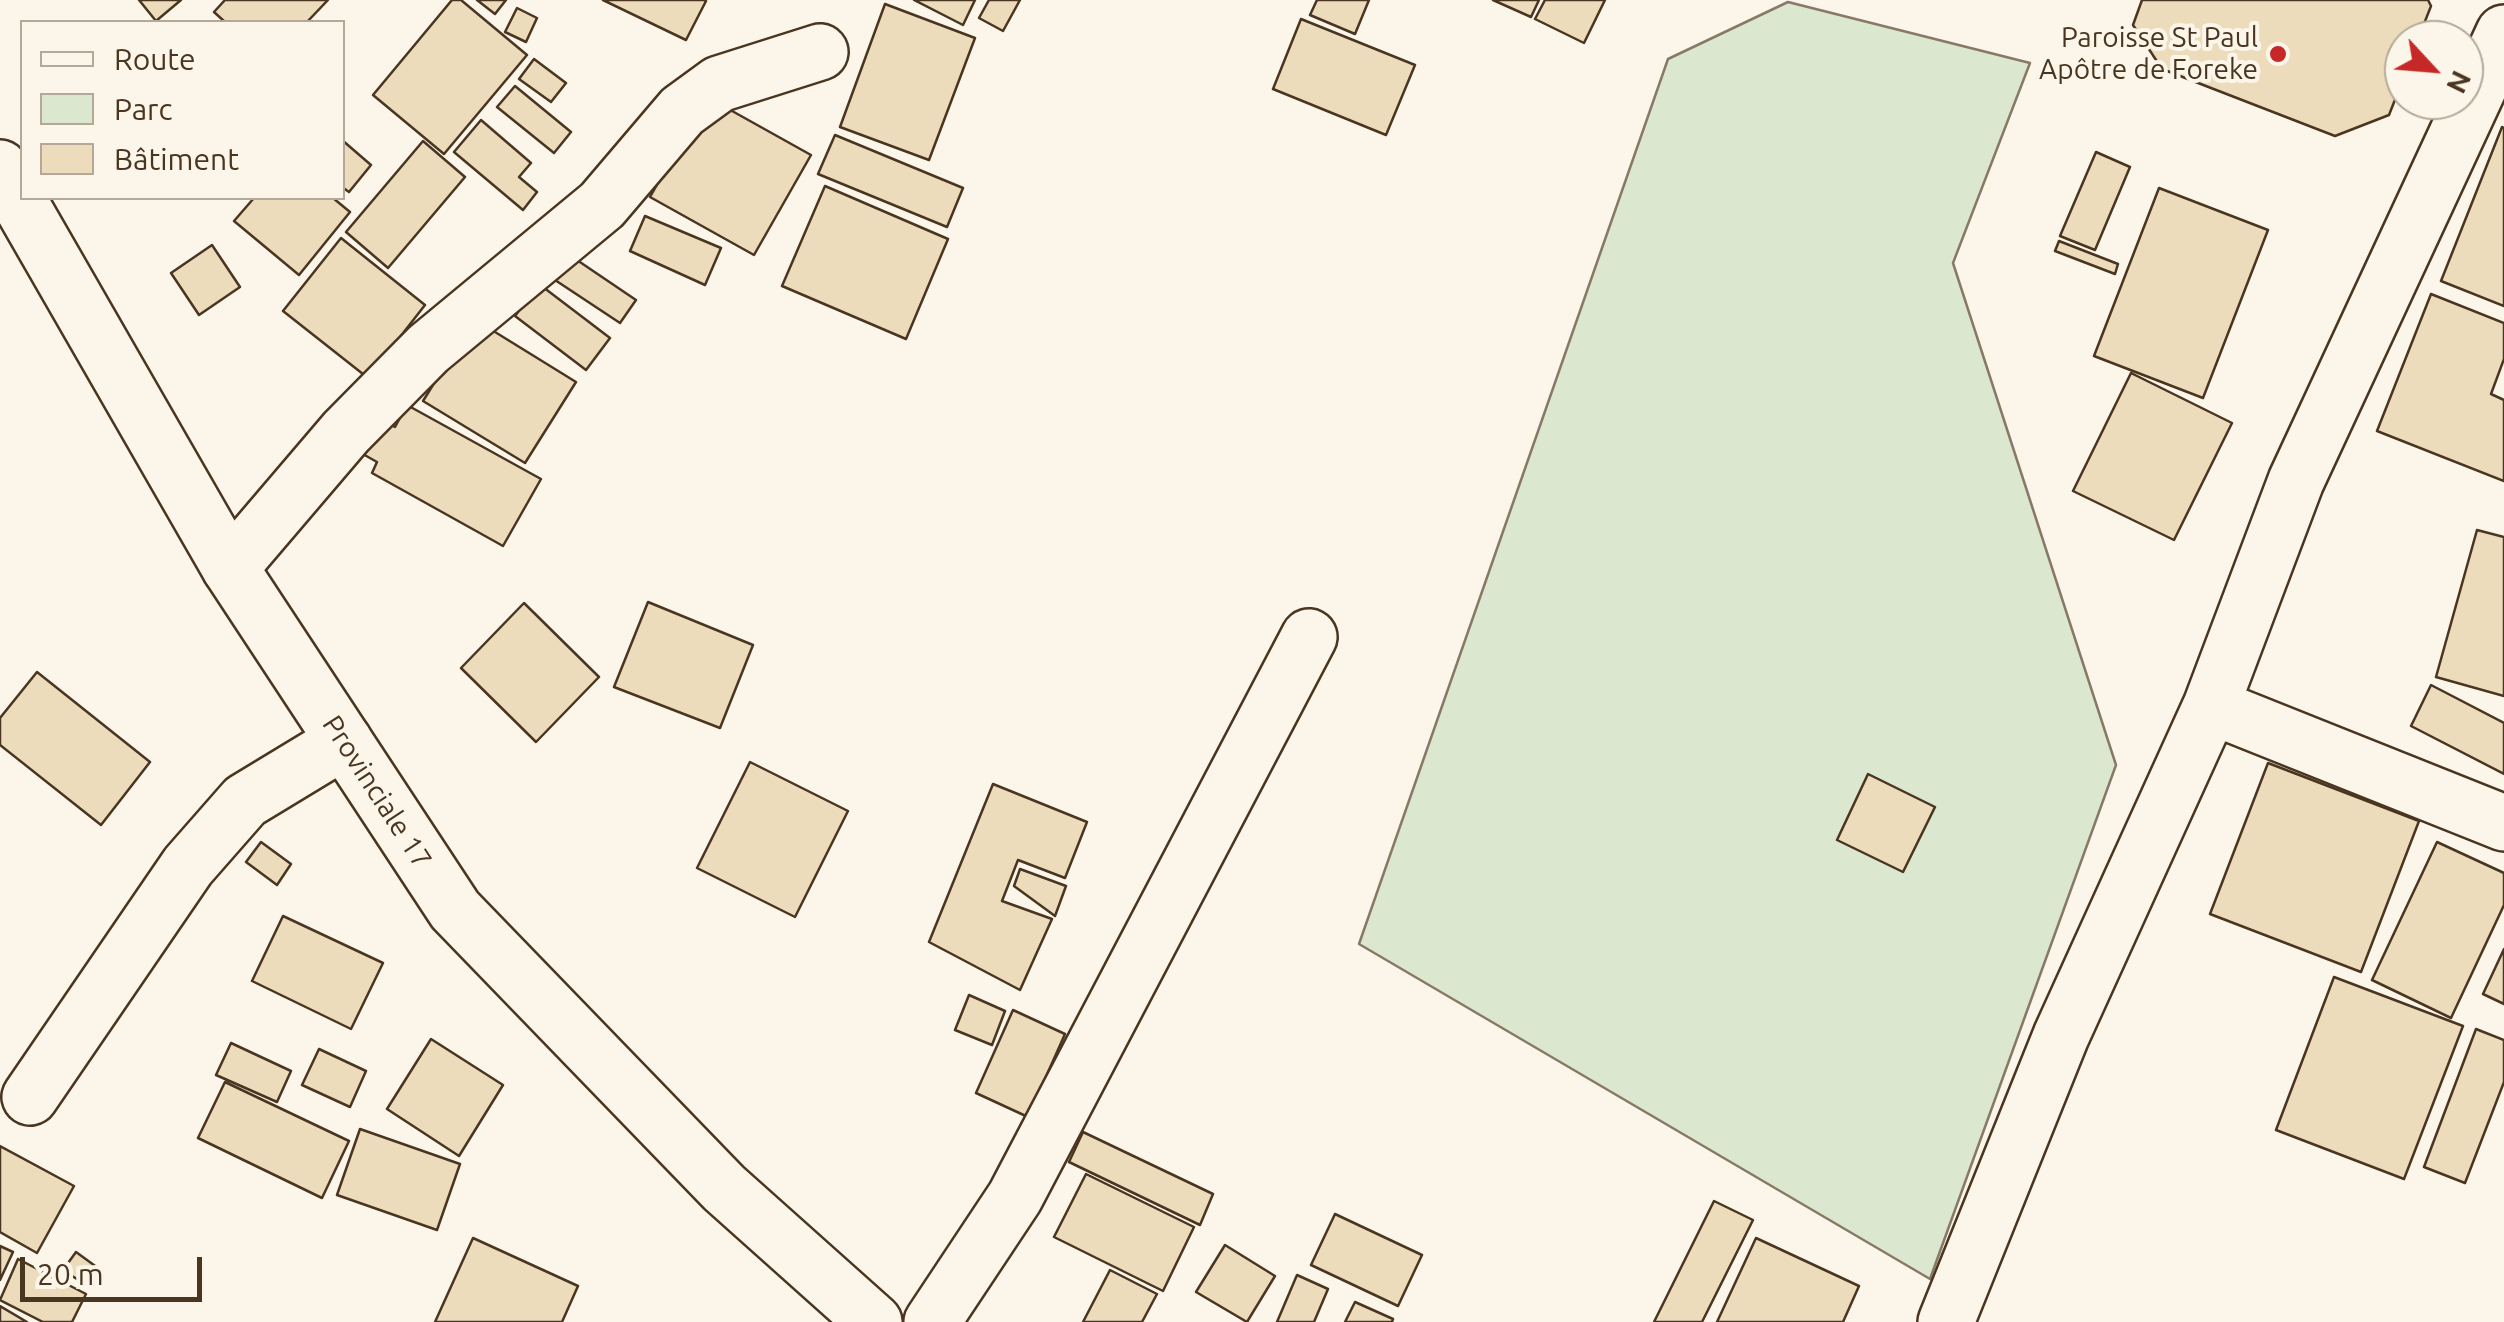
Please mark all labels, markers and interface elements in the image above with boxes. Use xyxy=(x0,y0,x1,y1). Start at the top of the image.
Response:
legend xyxy=(20,20,345,200)
north arrow xyxy=(2384,20,2484,120)
place label: Paroisse St Paul Apôtre de Foreke xyxy=(2039,21,2258,87)
text: Route xyxy=(114,42,196,76)
marker: Paroisse St Paul Apôtre de Foreke xyxy=(2267,43,2289,65)
text: N xyxy=(2441,66,2478,99)
text: Parc xyxy=(114,92,172,126)
text: Bâtiment xyxy=(114,142,239,176)
street label: Provinciale 17 xyxy=(315,709,439,875)
scale bar xyxy=(25,1237,208,1299)
text: 20 m xyxy=(37,1257,104,1291)

